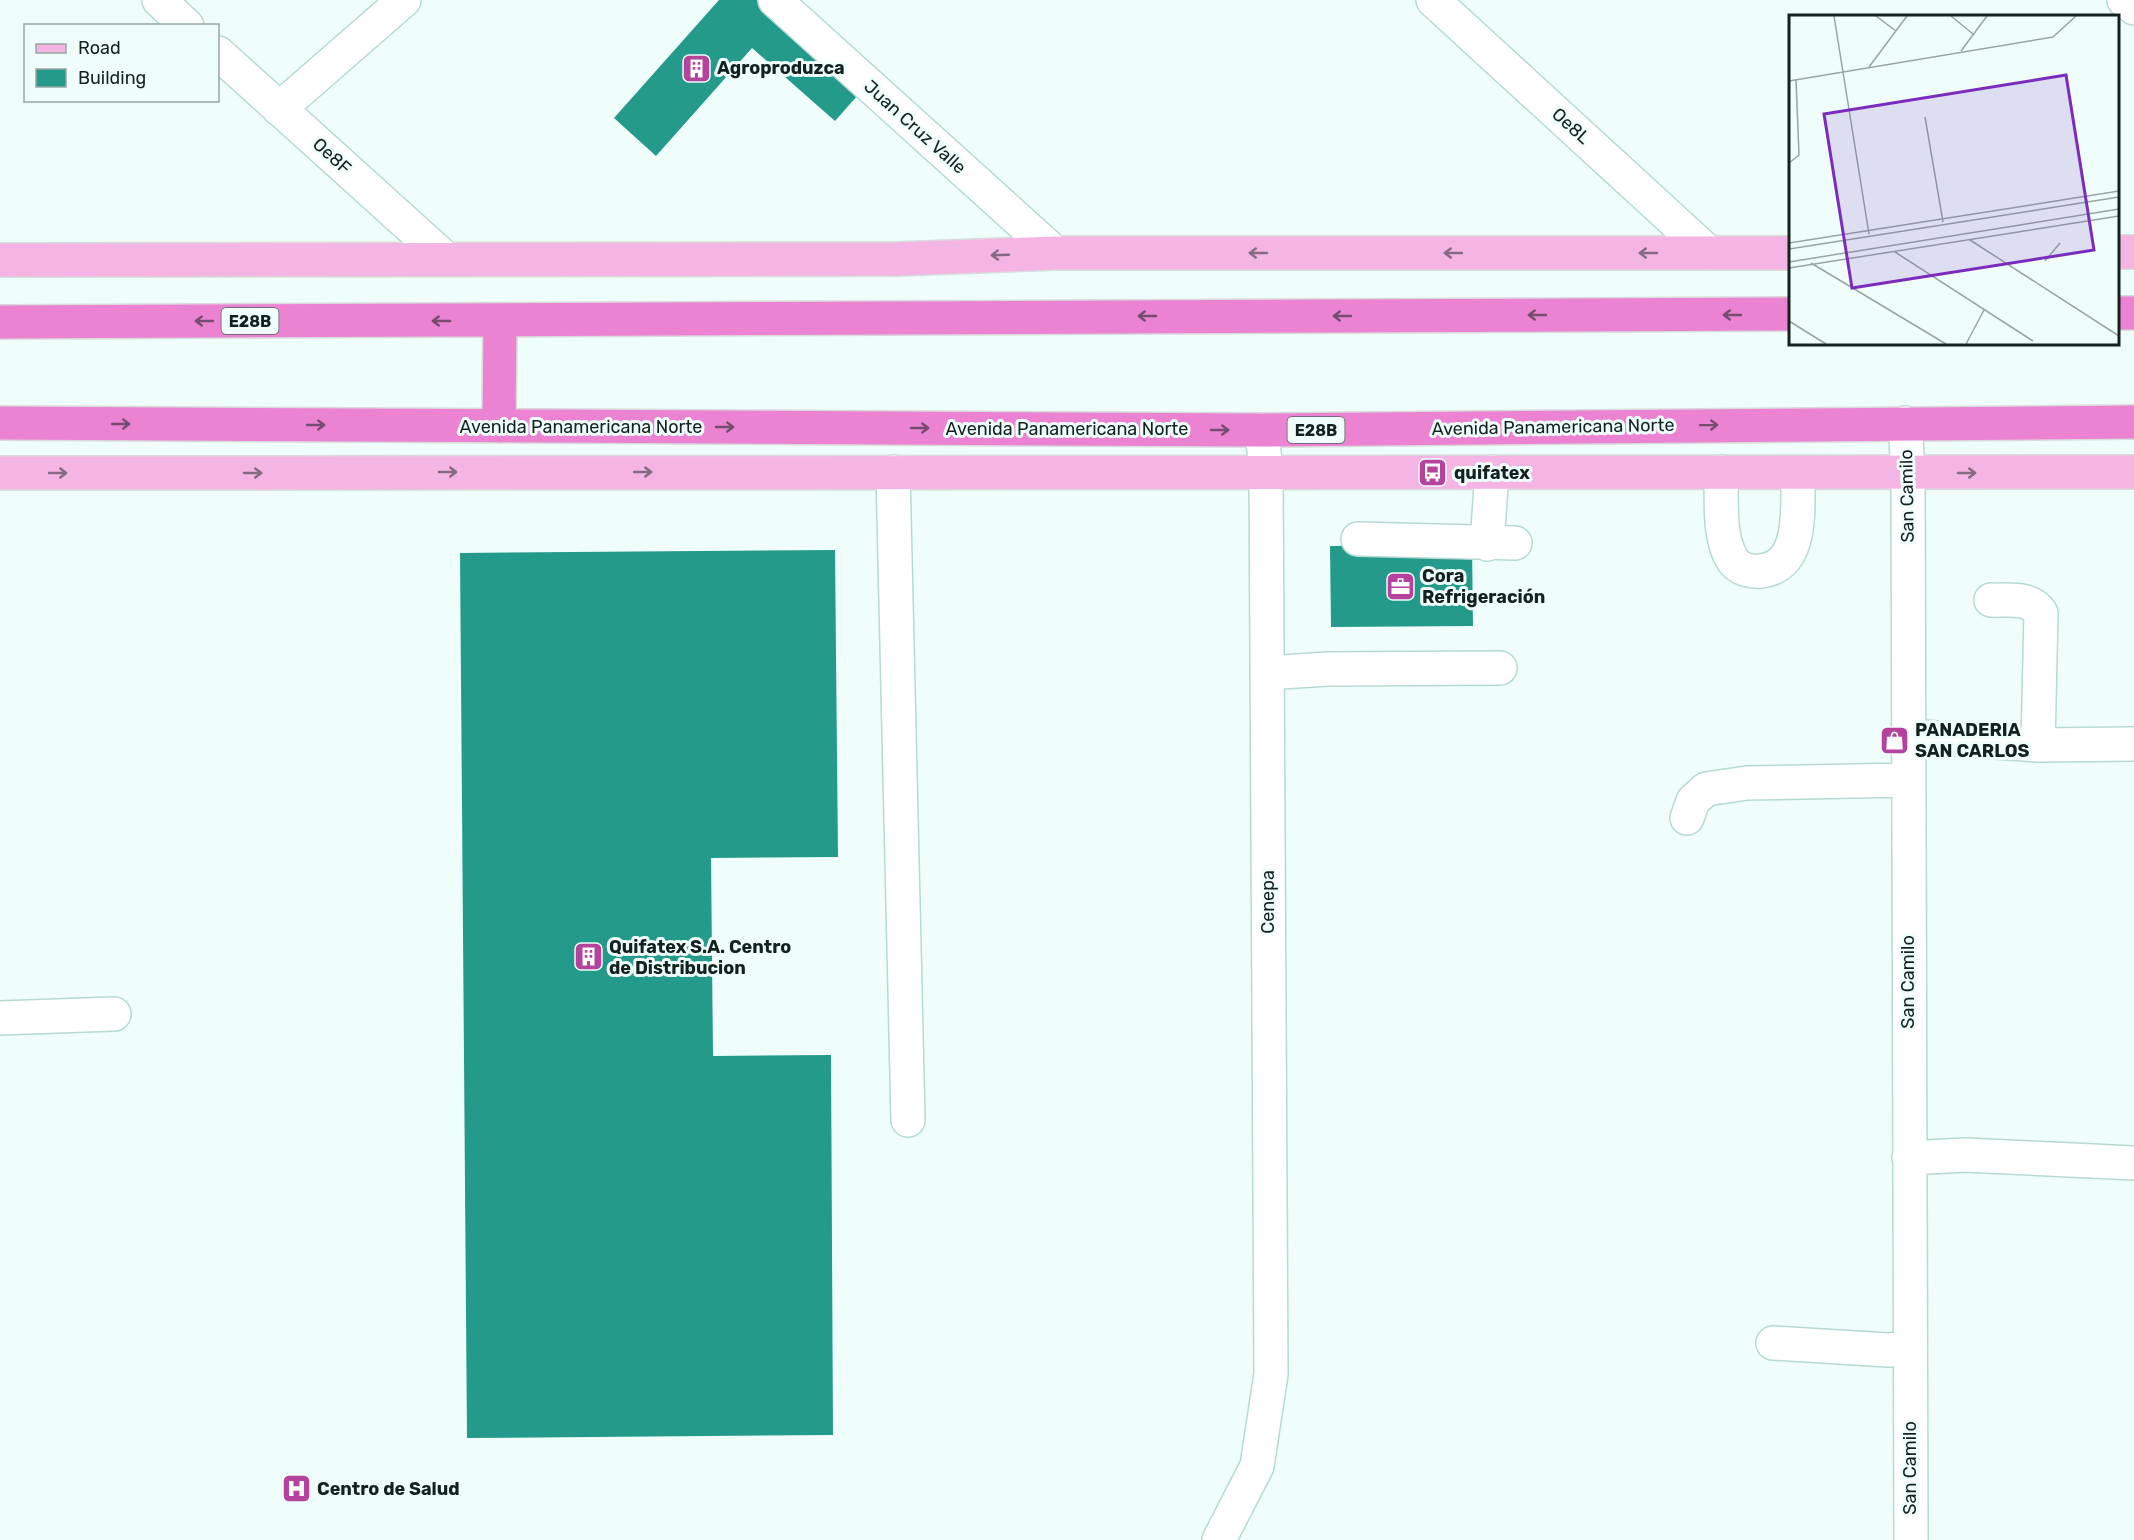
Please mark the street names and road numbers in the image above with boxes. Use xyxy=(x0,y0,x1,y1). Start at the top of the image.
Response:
street label: Juan Cruz Valle xyxy=(859,75,971,179)
street label: Oe8L xyxy=(1547,103,1595,149)
street label: Oe8F xyxy=(308,133,356,179)
road number: E28B xyxy=(222,308,278,334)
street label: Avenida Panamericana Norte xyxy=(1431,414,1675,440)
street label: Avenida Panamericana Norte xyxy=(460,416,702,438)
road number: E28B xyxy=(1288,417,1344,443)
street label: Avenida Panamericana Norte xyxy=(946,418,1188,440)
street label: San Camilo xyxy=(1895,449,1919,543)
street label: Cenepa xyxy=(1257,870,1279,934)
street label: San Camilo xyxy=(1897,935,1919,1029)
street label: San Camilo xyxy=(1899,1421,1921,1515)

